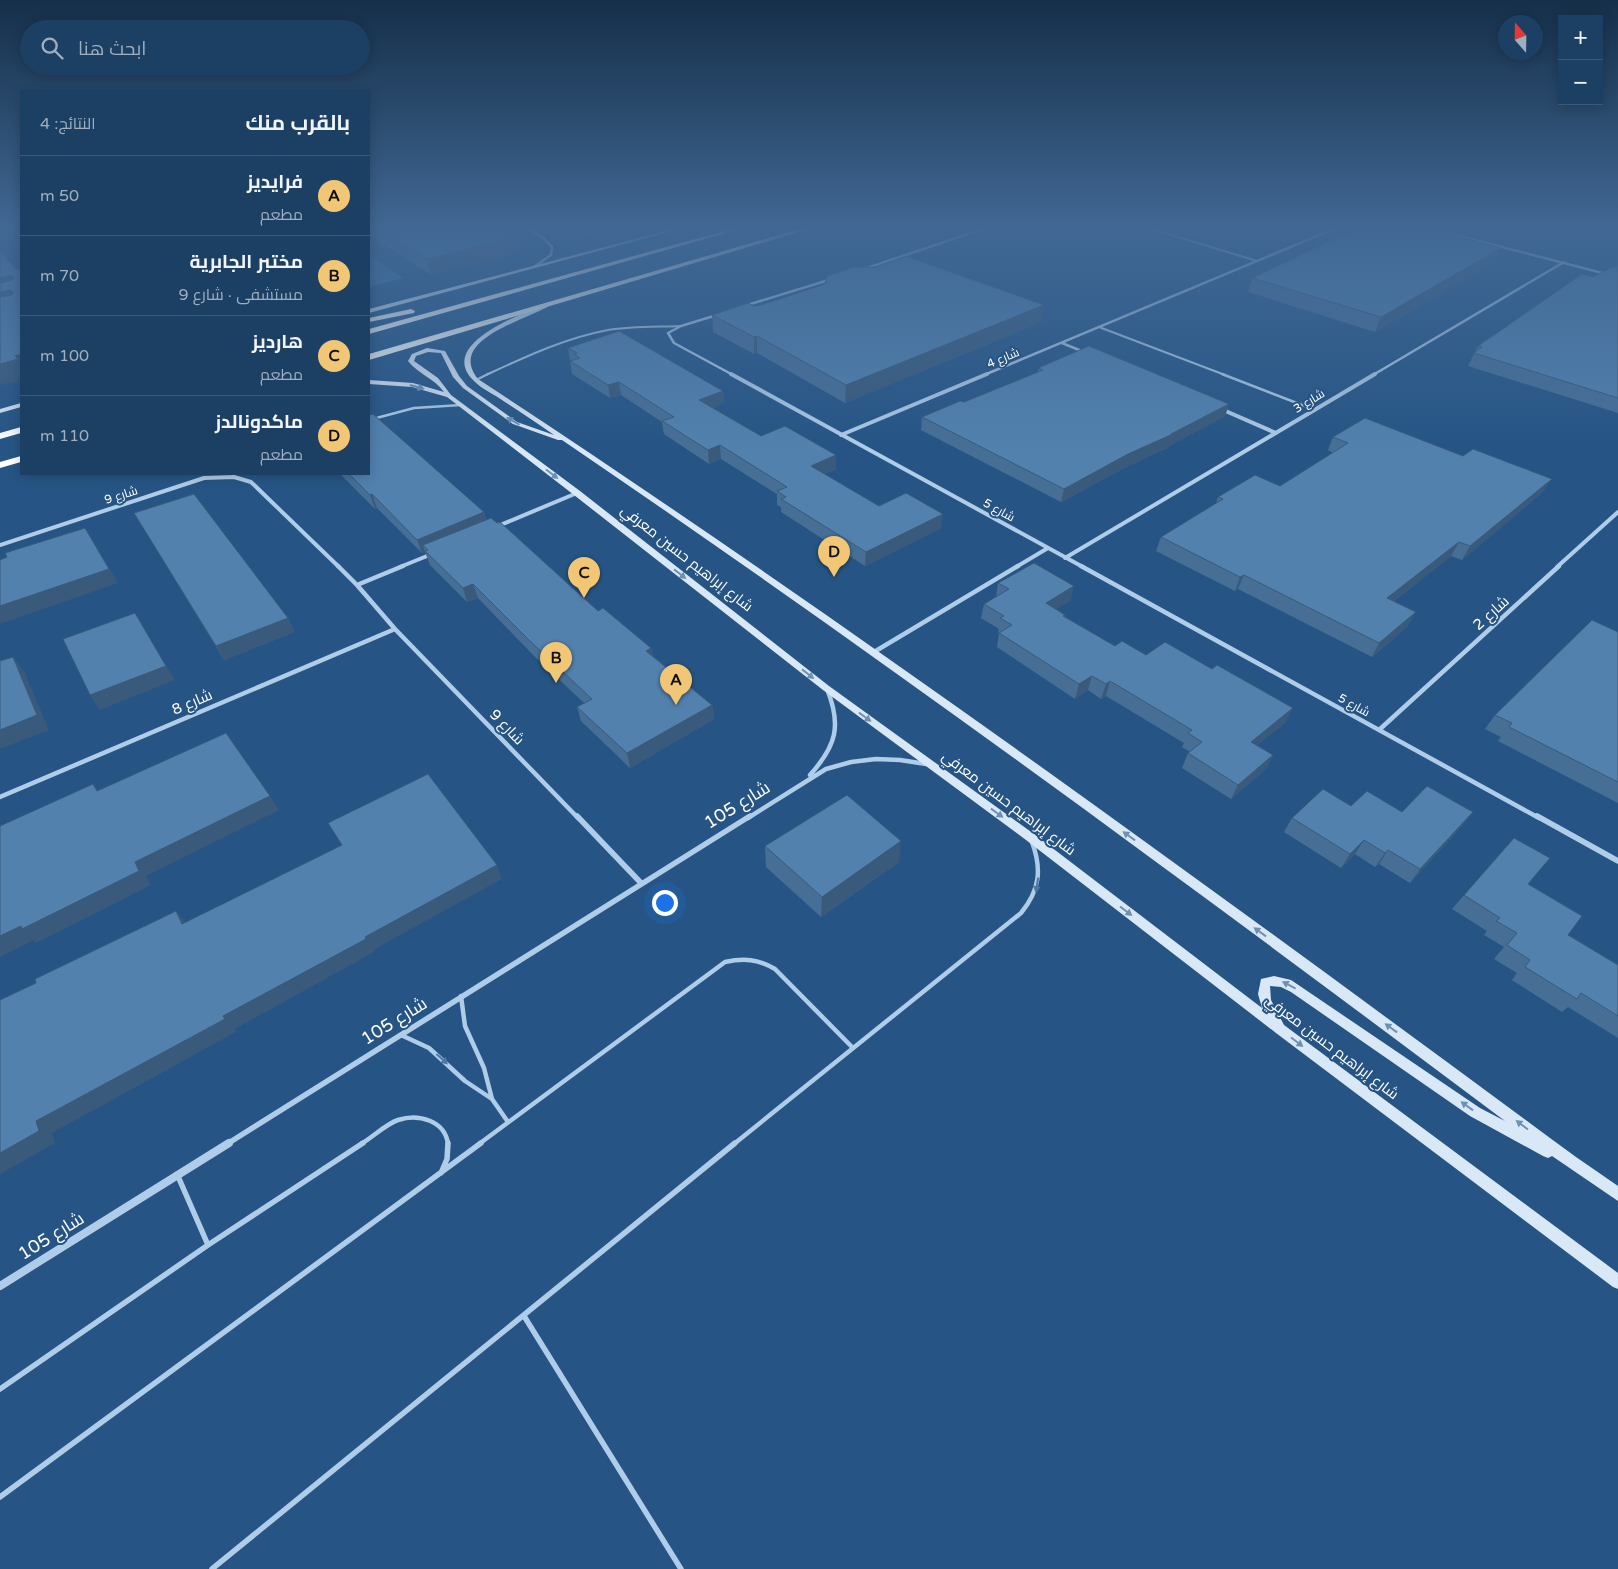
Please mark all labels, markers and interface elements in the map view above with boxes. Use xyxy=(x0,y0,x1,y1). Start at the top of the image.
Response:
north arrow xyxy=(1498,15,1543,60)
map controls xyxy=(1558,15,1603,105)
button: + xyxy=(1558,15,1603,60)
search box xyxy=(20,20,370,75)
icon: search xyxy=(38,34,66,62)
text: ابحث هنا xyxy=(78,38,146,60)
button: − xyxy=(1558,60,1603,105)
text: بالقرب منك xyxy=(245,111,350,136)
text: النتائج: 4 xyxy=(40,114,96,134)
text: فرايديز xyxy=(247,171,303,193)
text: 50 m xyxy=(40,186,79,206)
text: A xyxy=(328,186,340,206)
text: مطعم xyxy=(260,205,303,225)
text: مختبر الجابرية xyxy=(189,251,303,273)
text: 70 m xyxy=(40,266,79,286)
text: B xyxy=(328,266,340,286)
text: مستشفى · شارع 9 xyxy=(178,285,303,305)
text: هارديز xyxy=(252,331,303,353)
street label: شارع 4 xyxy=(985,345,1022,372)
text: 100 m xyxy=(40,346,89,366)
text: C xyxy=(328,346,340,366)
text: مطعم xyxy=(260,365,303,385)
one-way arrow xyxy=(409,383,425,391)
street label: شارع 3 xyxy=(1291,386,1328,417)
text: ماكدونالدز xyxy=(215,411,303,433)
one-way arrow xyxy=(506,417,521,425)
text: 110 m xyxy=(40,426,89,446)
text: D xyxy=(328,426,340,446)
text: مطعم xyxy=(260,445,303,465)
one-way arrow xyxy=(545,469,559,479)
street label: شارع 9 xyxy=(103,483,140,508)
street label: شارع 5 xyxy=(980,496,1017,525)
street label: شارع إبراهيم حسين معرفي xyxy=(615,501,757,618)
pin: D xyxy=(818,536,850,577)
pin: C xyxy=(568,557,600,598)
one-way arrow xyxy=(673,569,687,579)
street label: شارع 2 xyxy=(1469,592,1514,635)
pin: B xyxy=(540,642,572,683)
pin: A xyxy=(660,664,692,705)
one-way arrow xyxy=(801,669,815,679)
street label: شارع 8 xyxy=(169,685,216,720)
street label: شارع 5 xyxy=(1335,691,1372,720)
street label: شارع 9 xyxy=(484,706,528,750)
one-way arrow xyxy=(859,712,872,722)
street label: شارع إبراهيم حسين معرفي xyxy=(937,747,1079,862)
street label: شارع 105 xyxy=(700,776,775,835)
one-way arrow xyxy=(990,808,1003,818)
one-way arrow xyxy=(1123,831,1136,842)
one-way arrow xyxy=(1033,877,1041,893)
your location xyxy=(652,890,678,916)
one-way arrow xyxy=(1119,906,1132,917)
one-way arrow xyxy=(1253,927,1267,937)
one-way arrow xyxy=(1282,981,1297,989)
street label: شارع إبراهيم حسين معرفي xyxy=(1260,991,1402,1106)
street label: شارع 105 xyxy=(357,992,432,1051)
one-way arrow xyxy=(1384,1023,1398,1033)
one-way arrow xyxy=(1290,1037,1304,1047)
one-way arrow xyxy=(435,1053,447,1065)
one-way arrow xyxy=(1461,1101,1474,1112)
one-way arrow xyxy=(1515,1120,1529,1130)
street label: شارع 105 xyxy=(14,1207,89,1266)

